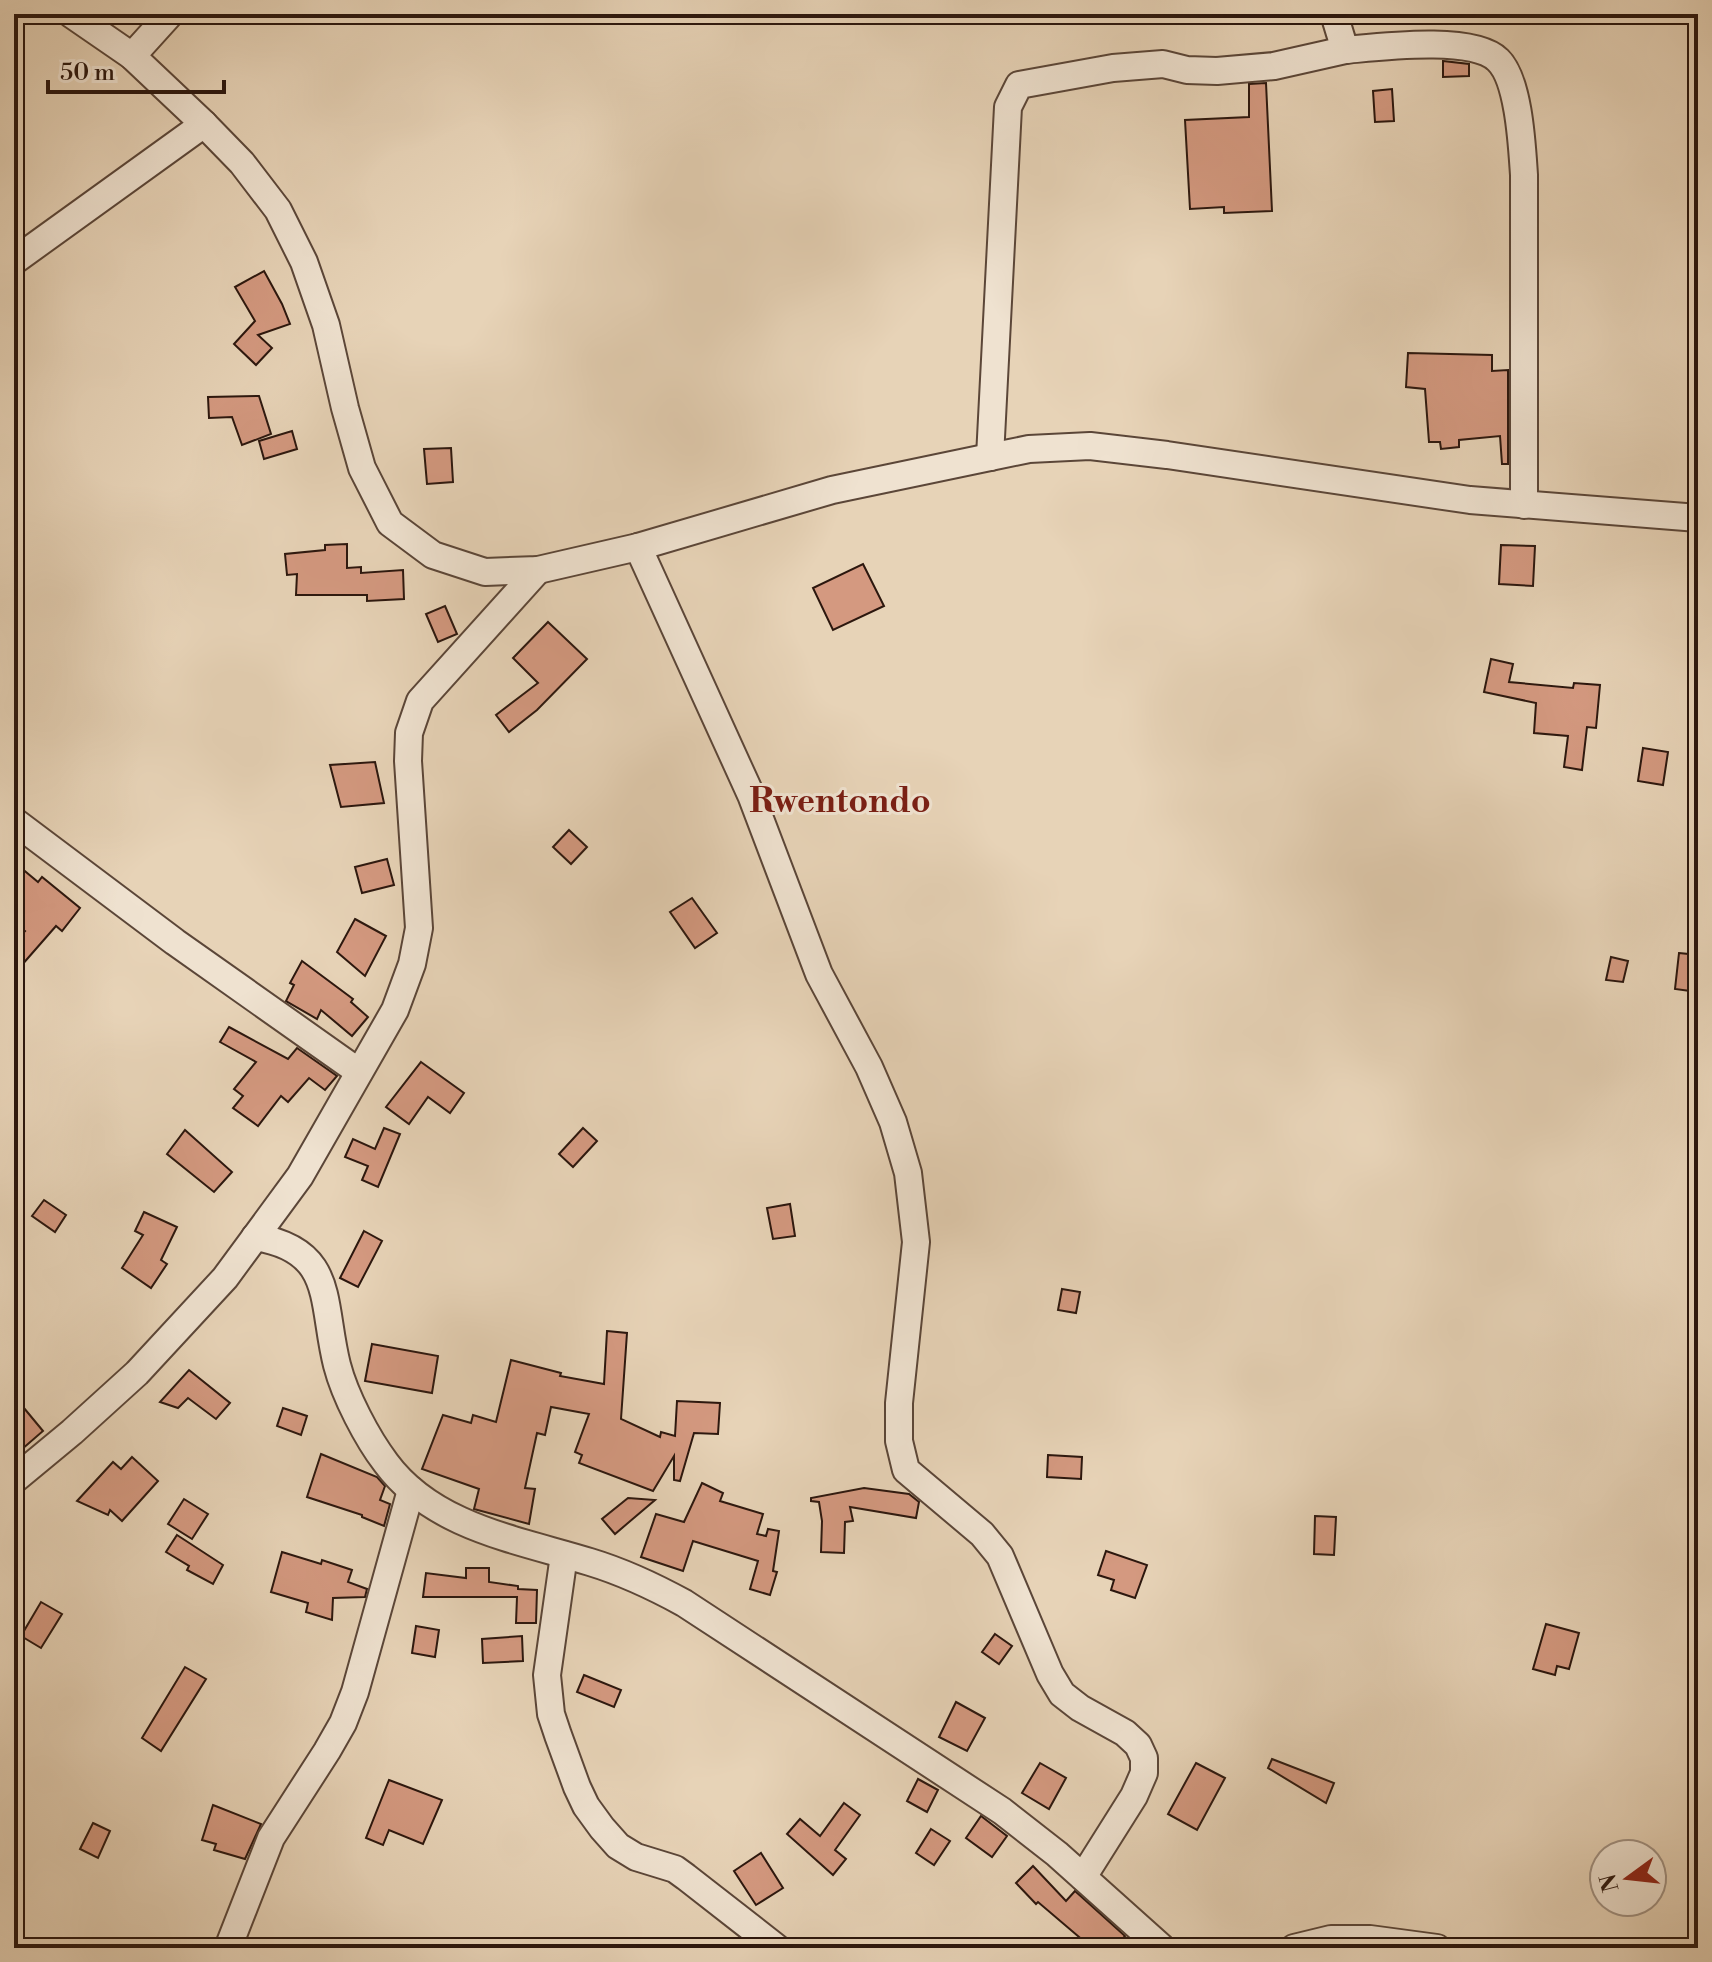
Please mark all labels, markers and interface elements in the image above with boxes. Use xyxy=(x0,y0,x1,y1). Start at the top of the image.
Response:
scale bar xyxy=(48,44,224,94)
text: 50 m xyxy=(60,58,115,88)
district label: Rwentondo xyxy=(749,781,931,823)
north arrow xyxy=(1588,1838,1668,1918)
text: N xyxy=(1595,1870,1625,1895)

